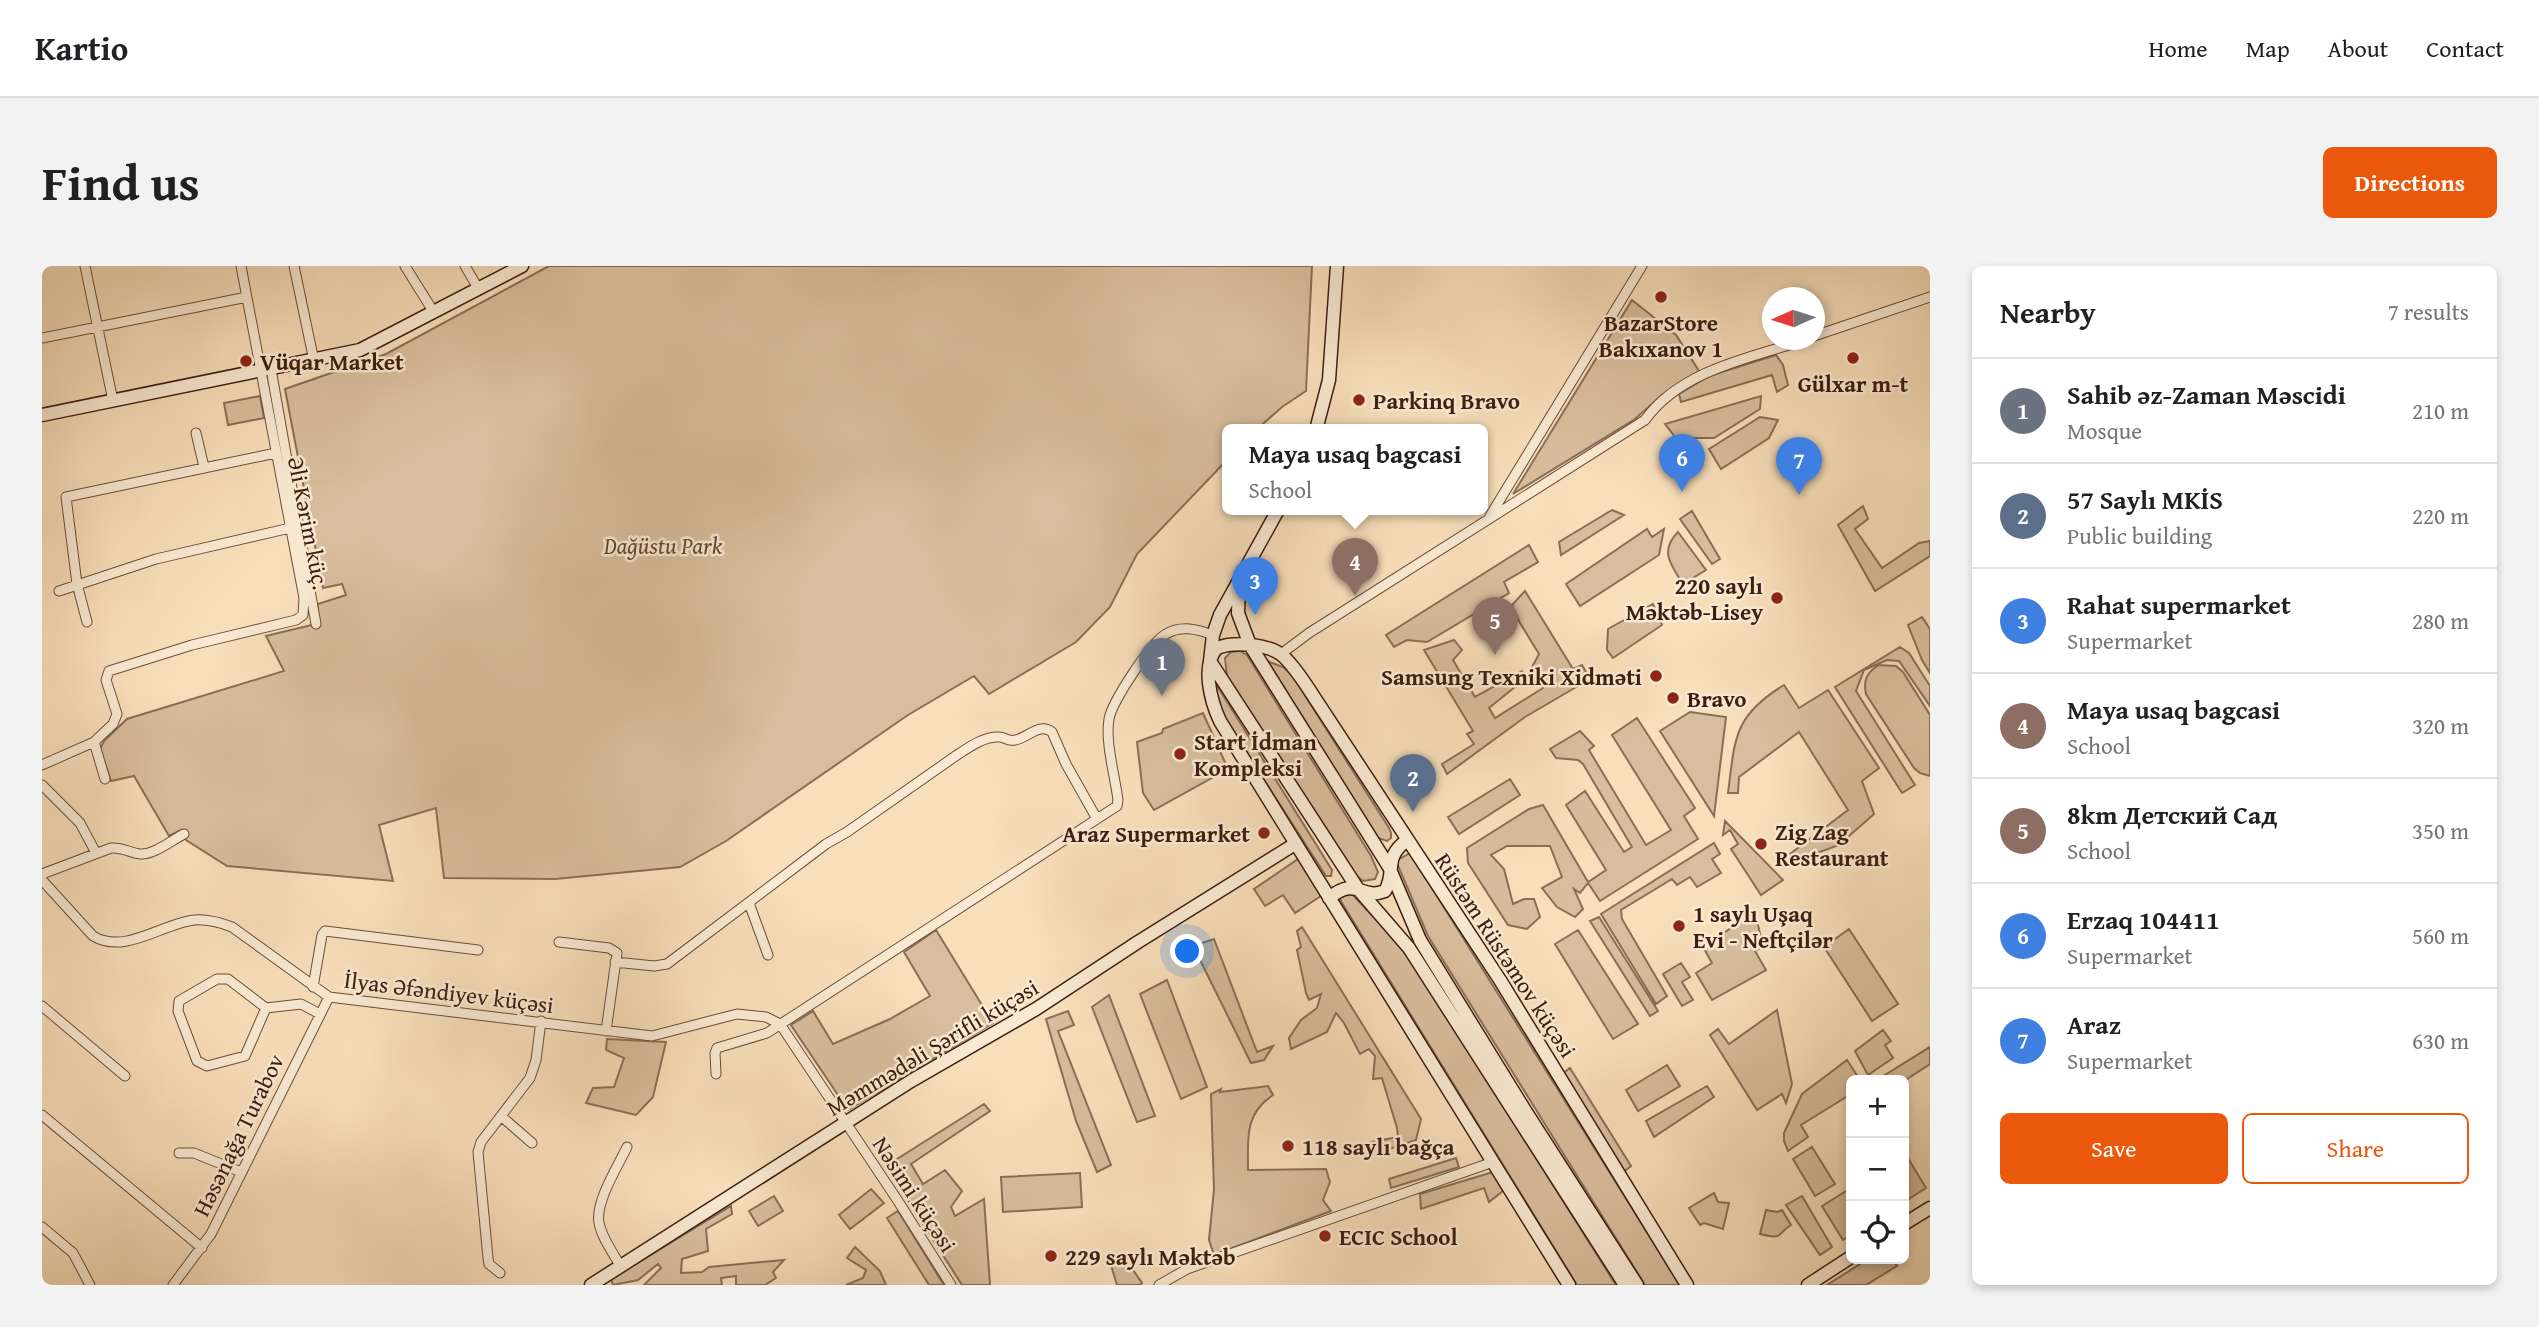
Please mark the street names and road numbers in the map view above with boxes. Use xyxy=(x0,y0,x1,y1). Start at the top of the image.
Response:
street label: Əli Kərim küç. xyxy=(280,454,338,592)
street label: Rüstəm Rüstəmov küçəsi xyxy=(1427,846,1585,1064)
street label: İlyas Əfəndiyev küçəsi xyxy=(342,963,556,1021)
street label: Məmmədəli Şərifli küçəsi xyxy=(820,970,1044,1124)
street label: Həsənağa Turabov xyxy=(184,1048,292,1222)
street label: Nəsimi küçəsi xyxy=(865,1130,965,1258)

